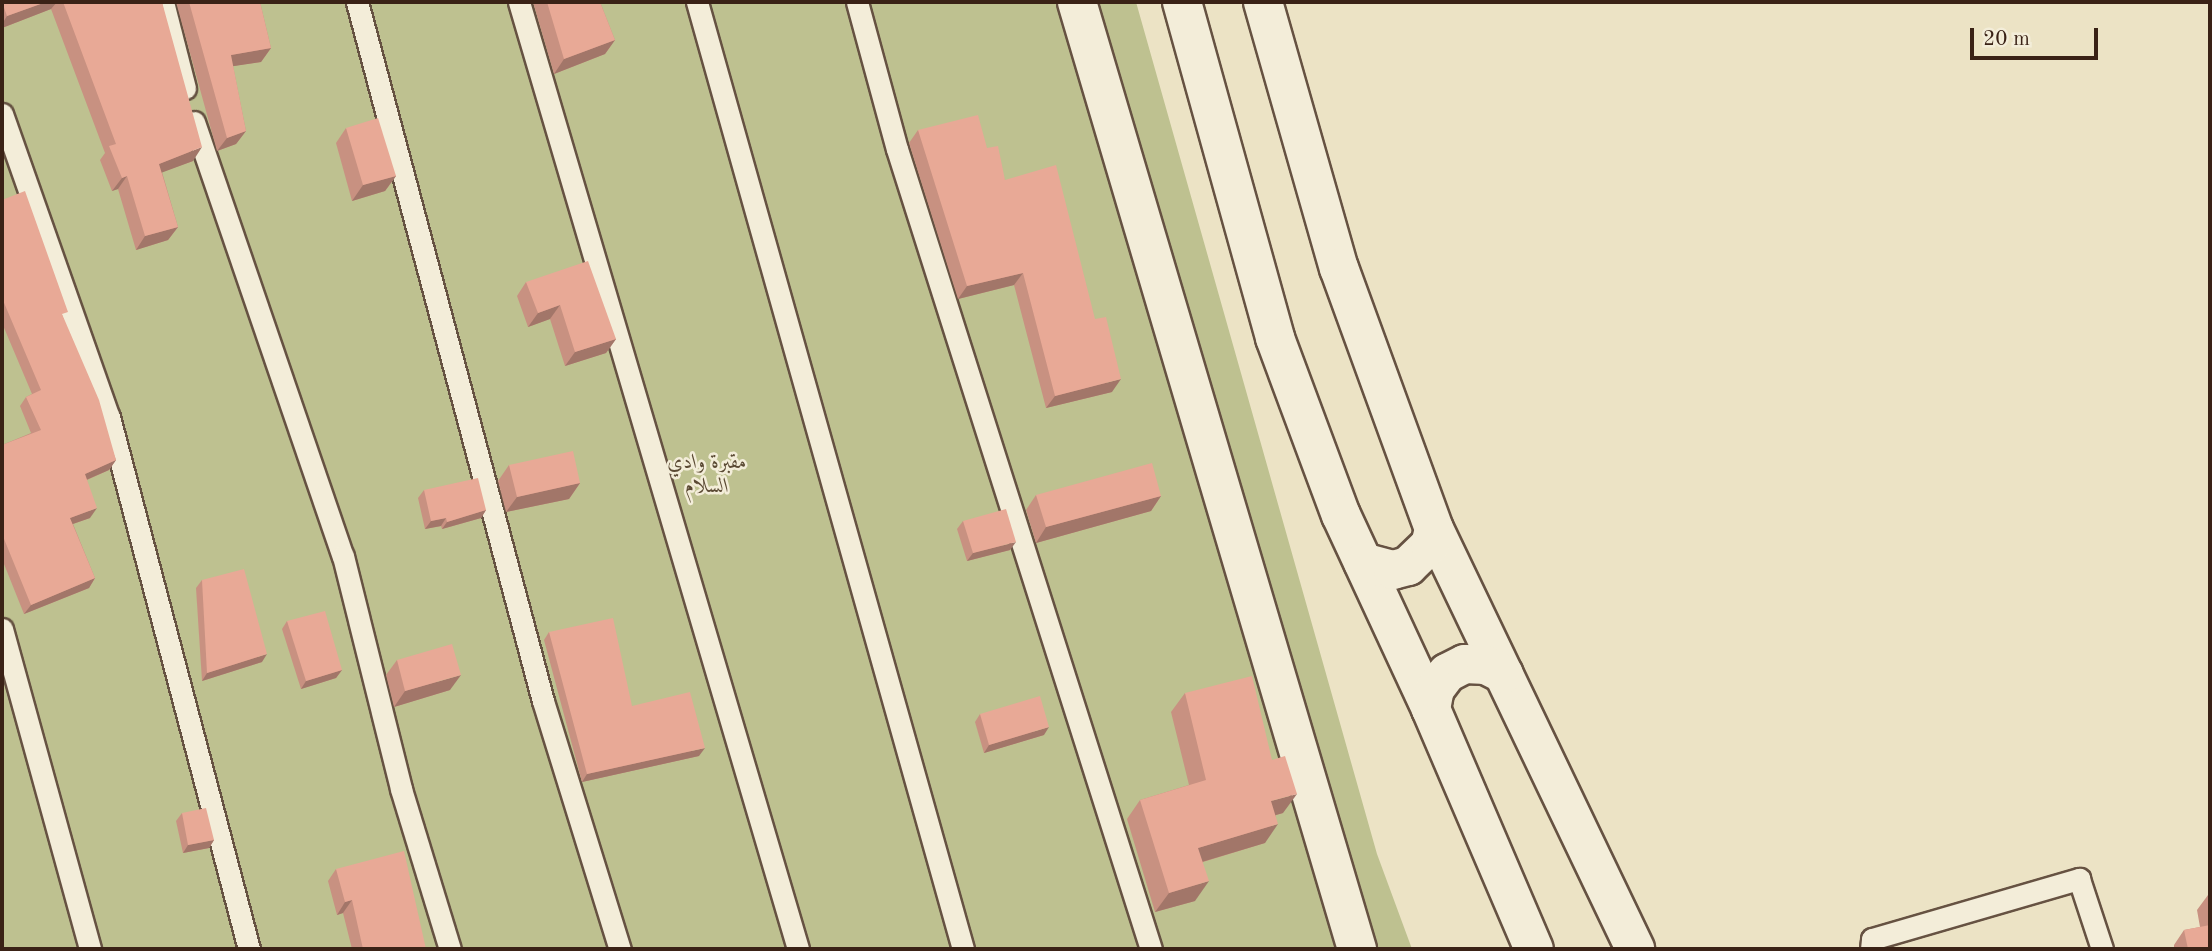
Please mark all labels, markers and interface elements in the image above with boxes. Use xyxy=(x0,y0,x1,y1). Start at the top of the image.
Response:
scale bar xyxy=(1974,14,2102,58)
text: 20 m xyxy=(1983,29,2030,50)
park label: مقبرة وادي السلام xyxy=(667,450,747,500)

